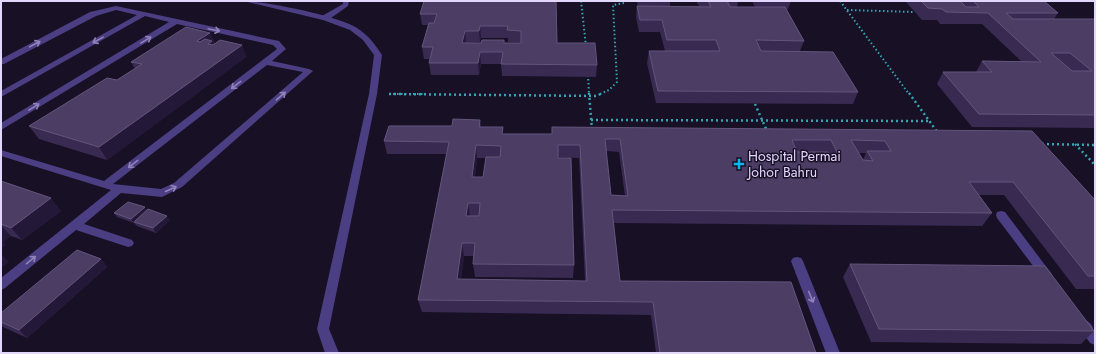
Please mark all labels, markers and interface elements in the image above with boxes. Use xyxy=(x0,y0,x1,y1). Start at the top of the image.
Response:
one-way arrow xyxy=(207,26,220,34)
one-way arrow xyxy=(140,35,152,43)
one-way arrow xyxy=(92,37,104,45)
one-way arrow xyxy=(29,40,41,47)
one-way arrow xyxy=(230,80,241,89)
one-way arrow xyxy=(276,92,286,101)
one-way arrow xyxy=(28,103,39,111)
place label: Hospital Permai Johor Bahru xyxy=(746,146,841,182)
marker: Hospital Permai Johor Bahru xyxy=(733,158,745,170)
one-way arrow xyxy=(127,160,138,168)
one-way arrow xyxy=(165,185,177,192)
one-way arrow xyxy=(26,256,37,265)
one-way arrow xyxy=(807,291,815,303)

